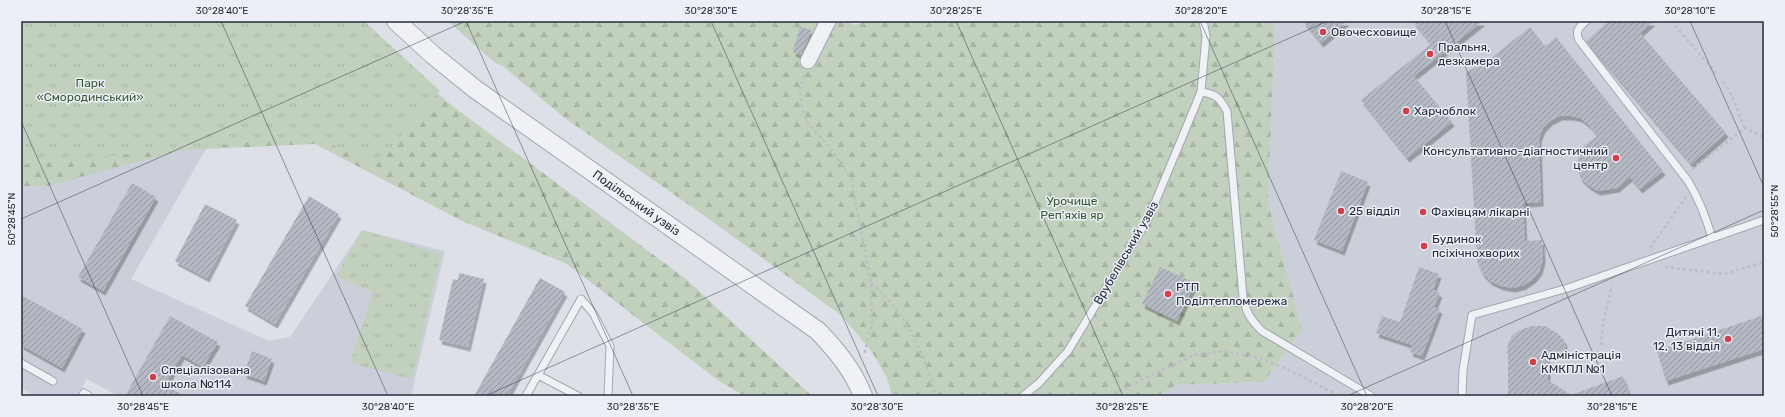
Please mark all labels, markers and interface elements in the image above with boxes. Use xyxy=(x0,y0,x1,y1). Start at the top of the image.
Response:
text: 30°28'40"E xyxy=(196,5,248,17)
text: 30°28'35"E xyxy=(441,5,493,17)
text: 30°28'30"E xyxy=(685,5,737,17)
text: 30°28'25"E xyxy=(930,5,982,17)
text: 30°28'20"E xyxy=(1175,5,1227,17)
text: 30°28'15"E xyxy=(1421,5,1471,17)
text: 30°28'10"E xyxy=(1664,5,1716,17)
place label: Овочесховище xyxy=(1331,25,1417,39)
marker: Овочесховище xyxy=(1318,27,1328,37)
place label: Пральня, дезкамера xyxy=(1438,40,1500,68)
marker: Пральня, дезкамера xyxy=(1425,49,1435,59)
park label: Парк «Смородинський» xyxy=(36,76,144,104)
place label: Харчоблок xyxy=(1414,104,1477,118)
marker: Харчоблок xyxy=(1401,106,1411,116)
place label: Консультативно-діагностичний центр xyxy=(1423,144,1608,172)
marker: Консультативно-діагностичний центр xyxy=(1611,153,1621,163)
street label: Подільський узвіз xyxy=(590,167,683,239)
text: 50°28'55"N xyxy=(1769,184,1781,238)
text: 50°28'45"N xyxy=(6,193,18,245)
park label: Урочище Реп'яхів яр xyxy=(1040,194,1104,222)
street label: Врубелівський узвіз xyxy=(1091,199,1161,307)
place label: 25 відділ xyxy=(1349,204,1400,218)
place label: Фахівцям лікарні xyxy=(1431,205,1529,219)
marker: 25 відділ xyxy=(1336,206,1346,216)
marker: Фахівцям лікарні xyxy=(1418,207,1428,217)
place label: Будинок псіхічнохворих xyxy=(1432,232,1520,260)
marker: Будинок псіхічнохворих xyxy=(1419,241,1429,251)
place label: РТП Поділтепломережа xyxy=(1176,280,1287,308)
marker: РТП Поділтепломережа xyxy=(1163,289,1173,299)
place label: Дитячі 11, 12, 13 відділ xyxy=(1653,325,1720,353)
marker: Дитячі 11, 12, 13 відділ xyxy=(1723,334,1733,344)
place label: Адміністрація КМКПЛ №1 xyxy=(1541,348,1621,376)
marker: Адміністрація КМКПЛ №1 xyxy=(1528,357,1538,367)
place label: Спеціалізована школа №114 xyxy=(161,363,250,391)
marker: Спеціалізована школа №114 xyxy=(148,372,158,382)
text: 30°28'45"E xyxy=(117,401,169,413)
text: 30°28'40"E xyxy=(362,401,414,413)
text: 30°28'35"E xyxy=(607,401,659,413)
text: 30°28'30"E xyxy=(851,401,903,413)
text: 30°28'25"E xyxy=(1096,401,1148,413)
text: 30°28'20"E xyxy=(1341,401,1393,413)
text: 30°28'15"E xyxy=(1587,401,1637,413)

